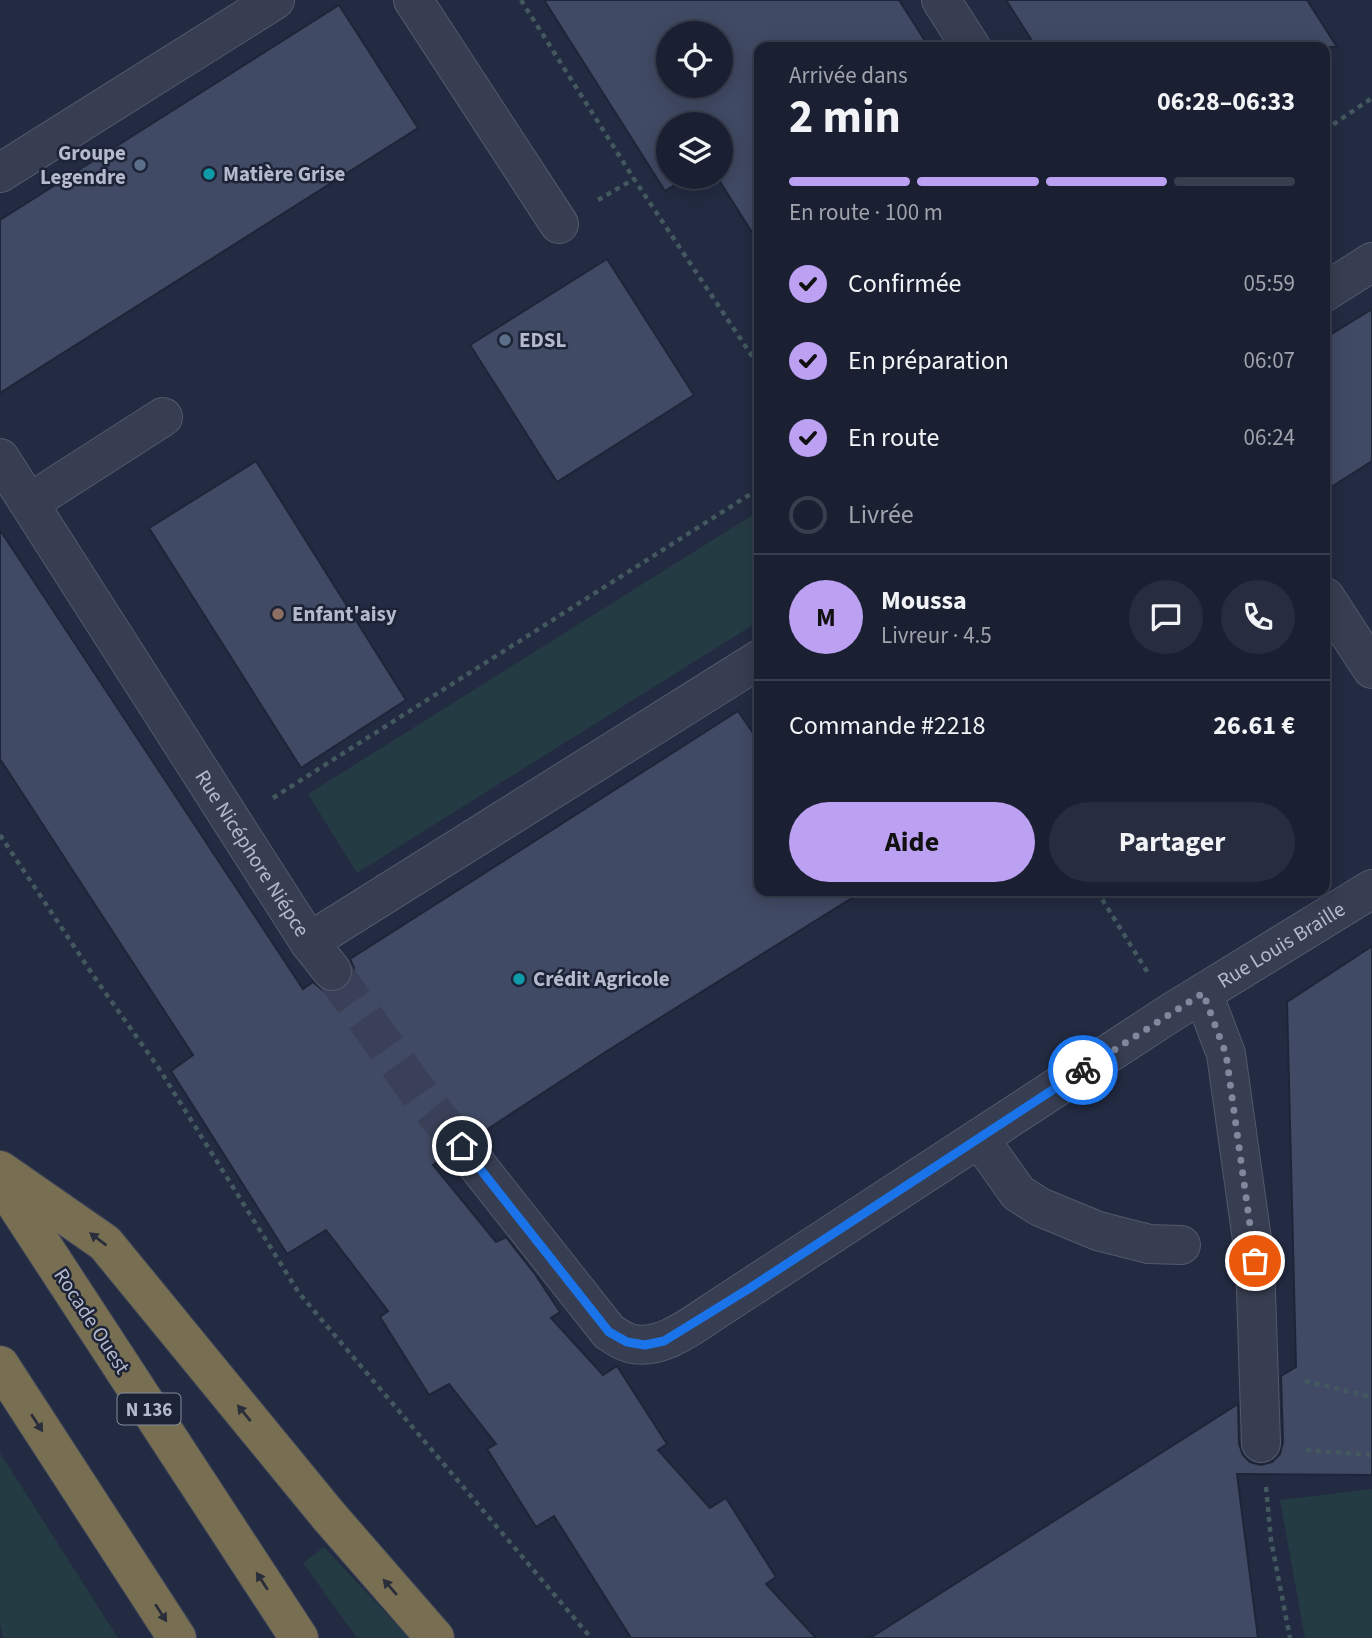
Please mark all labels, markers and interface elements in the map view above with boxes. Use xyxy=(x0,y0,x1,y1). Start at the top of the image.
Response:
map controls xyxy=(656,21,733,189)
button: locate xyxy=(656,21,733,98)
text: Arrivée dans xyxy=(789,59,908,92)
text: 06:28–06:33 xyxy=(1157,83,1295,120)
text: 2 min xyxy=(789,85,901,150)
button: layers xyxy=(656,112,733,189)
place label: Groupe Legendre xyxy=(40,138,126,192)
marker: Groupe Legendre xyxy=(132,157,148,173)
place label: Matière Grise xyxy=(223,159,345,189)
marker: Matière Grise xyxy=(201,166,217,182)
text: En route · 100 m xyxy=(789,196,943,229)
icon: check xyxy=(789,265,827,303)
text: Confirmée xyxy=(848,265,962,302)
text: 05:59 xyxy=(1244,267,1295,300)
place label: EDSL xyxy=(519,325,567,355)
marker: EDSL xyxy=(497,332,513,348)
icon: check xyxy=(789,342,827,380)
text: En préparation xyxy=(848,342,1009,379)
text: 06:07 xyxy=(1244,344,1295,377)
icon: check xyxy=(789,419,827,457)
text: En route xyxy=(848,419,939,456)
text: 06:24 xyxy=(1244,421,1295,454)
text: Livrée xyxy=(848,496,914,533)
button: chat xyxy=(1129,580,1203,654)
button: phone xyxy=(1221,580,1295,654)
text: Moussa xyxy=(881,582,967,619)
place label: Enfant'aisy xyxy=(292,599,397,629)
text: M xyxy=(816,599,836,636)
marker: Enfant'aisy xyxy=(270,606,286,622)
text: Livreur · 4.5 xyxy=(881,619,992,652)
text: Commande #2218 xyxy=(789,707,986,744)
text: 26.61 € xyxy=(1213,707,1295,744)
street label: Rue Nicéphore Niépce xyxy=(188,764,317,943)
button: Aide xyxy=(789,802,1035,882)
button: Partager xyxy=(1049,802,1295,882)
street label: Rue Louis Braille xyxy=(1212,894,1351,996)
place label: Crédit Agricole xyxy=(533,964,670,994)
marker: Crédit Agricole xyxy=(511,971,527,987)
courier xyxy=(1048,1035,1118,1105)
icon: bike xyxy=(1064,1051,1102,1089)
pin xyxy=(432,1116,492,1176)
icon: home xyxy=(443,1127,481,1165)
pin xyxy=(1225,1231,1285,1291)
one-way arrow xyxy=(89,1232,107,1246)
icon: bag xyxy=(1236,1242,1274,1280)
street label: Rocade Ouest xyxy=(47,1262,137,1380)
road number: N 136 xyxy=(118,1394,180,1424)
one-way arrow xyxy=(237,1404,252,1421)
one-way arrow xyxy=(31,1413,44,1432)
one-way arrow xyxy=(255,1571,268,1591)
one-way arrow xyxy=(383,1578,398,1595)
one-way arrow xyxy=(155,1604,168,1623)

